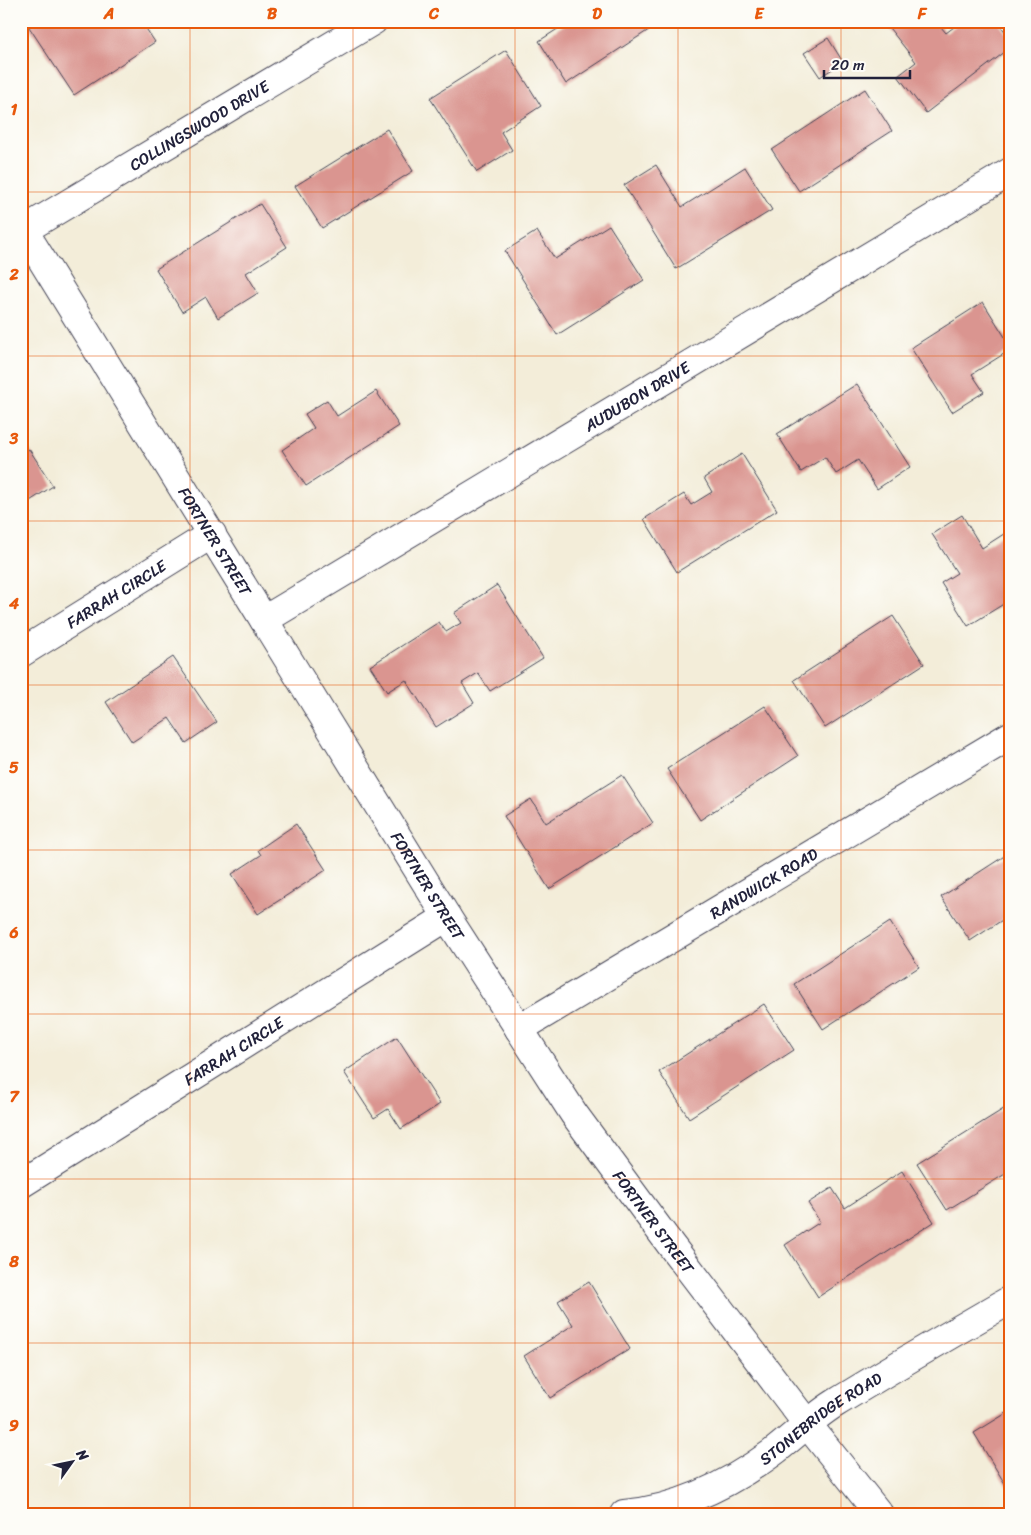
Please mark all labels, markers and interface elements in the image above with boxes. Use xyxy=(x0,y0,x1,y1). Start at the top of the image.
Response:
text: A xyxy=(103,0,114,28)
text: B xyxy=(267,0,278,28)
text: C xyxy=(428,0,440,28)
text: D xyxy=(592,0,602,28)
text: E xyxy=(755,0,765,28)
text: F xyxy=(917,0,928,28)
scale bar xyxy=(824,48,910,80)
text: 20 m xyxy=(831,52,865,78)
street label: COLLINGSWOOD DRIVE xyxy=(124,72,276,179)
text: 1 xyxy=(11,95,18,124)
text: 2 xyxy=(8,260,19,289)
street label: AUDUBON DRIVE xyxy=(578,353,697,440)
text: 3 xyxy=(9,424,19,453)
street label: FORTNER STREET xyxy=(170,481,260,602)
street label: FARRAH CIRCLE xyxy=(60,551,173,637)
text: 4 xyxy=(8,589,19,618)
text: 5 xyxy=(9,753,19,782)
street label: FORTNER STREET xyxy=(383,826,473,947)
street label: RANDWICK ROAD xyxy=(704,839,824,927)
text: 6 xyxy=(8,918,19,947)
street label: FARRAH CIRCLE xyxy=(178,1008,291,1094)
text: 7 xyxy=(9,1082,20,1111)
street label: FORTNER STREET xyxy=(605,1164,702,1281)
text: 8 xyxy=(8,1247,19,1276)
street label: STONEBRIDGE ROAD xyxy=(753,1364,888,1473)
text: 9 xyxy=(9,1411,19,1440)
north arrow xyxy=(48,1438,98,1488)
text: N xyxy=(69,1443,96,1466)

